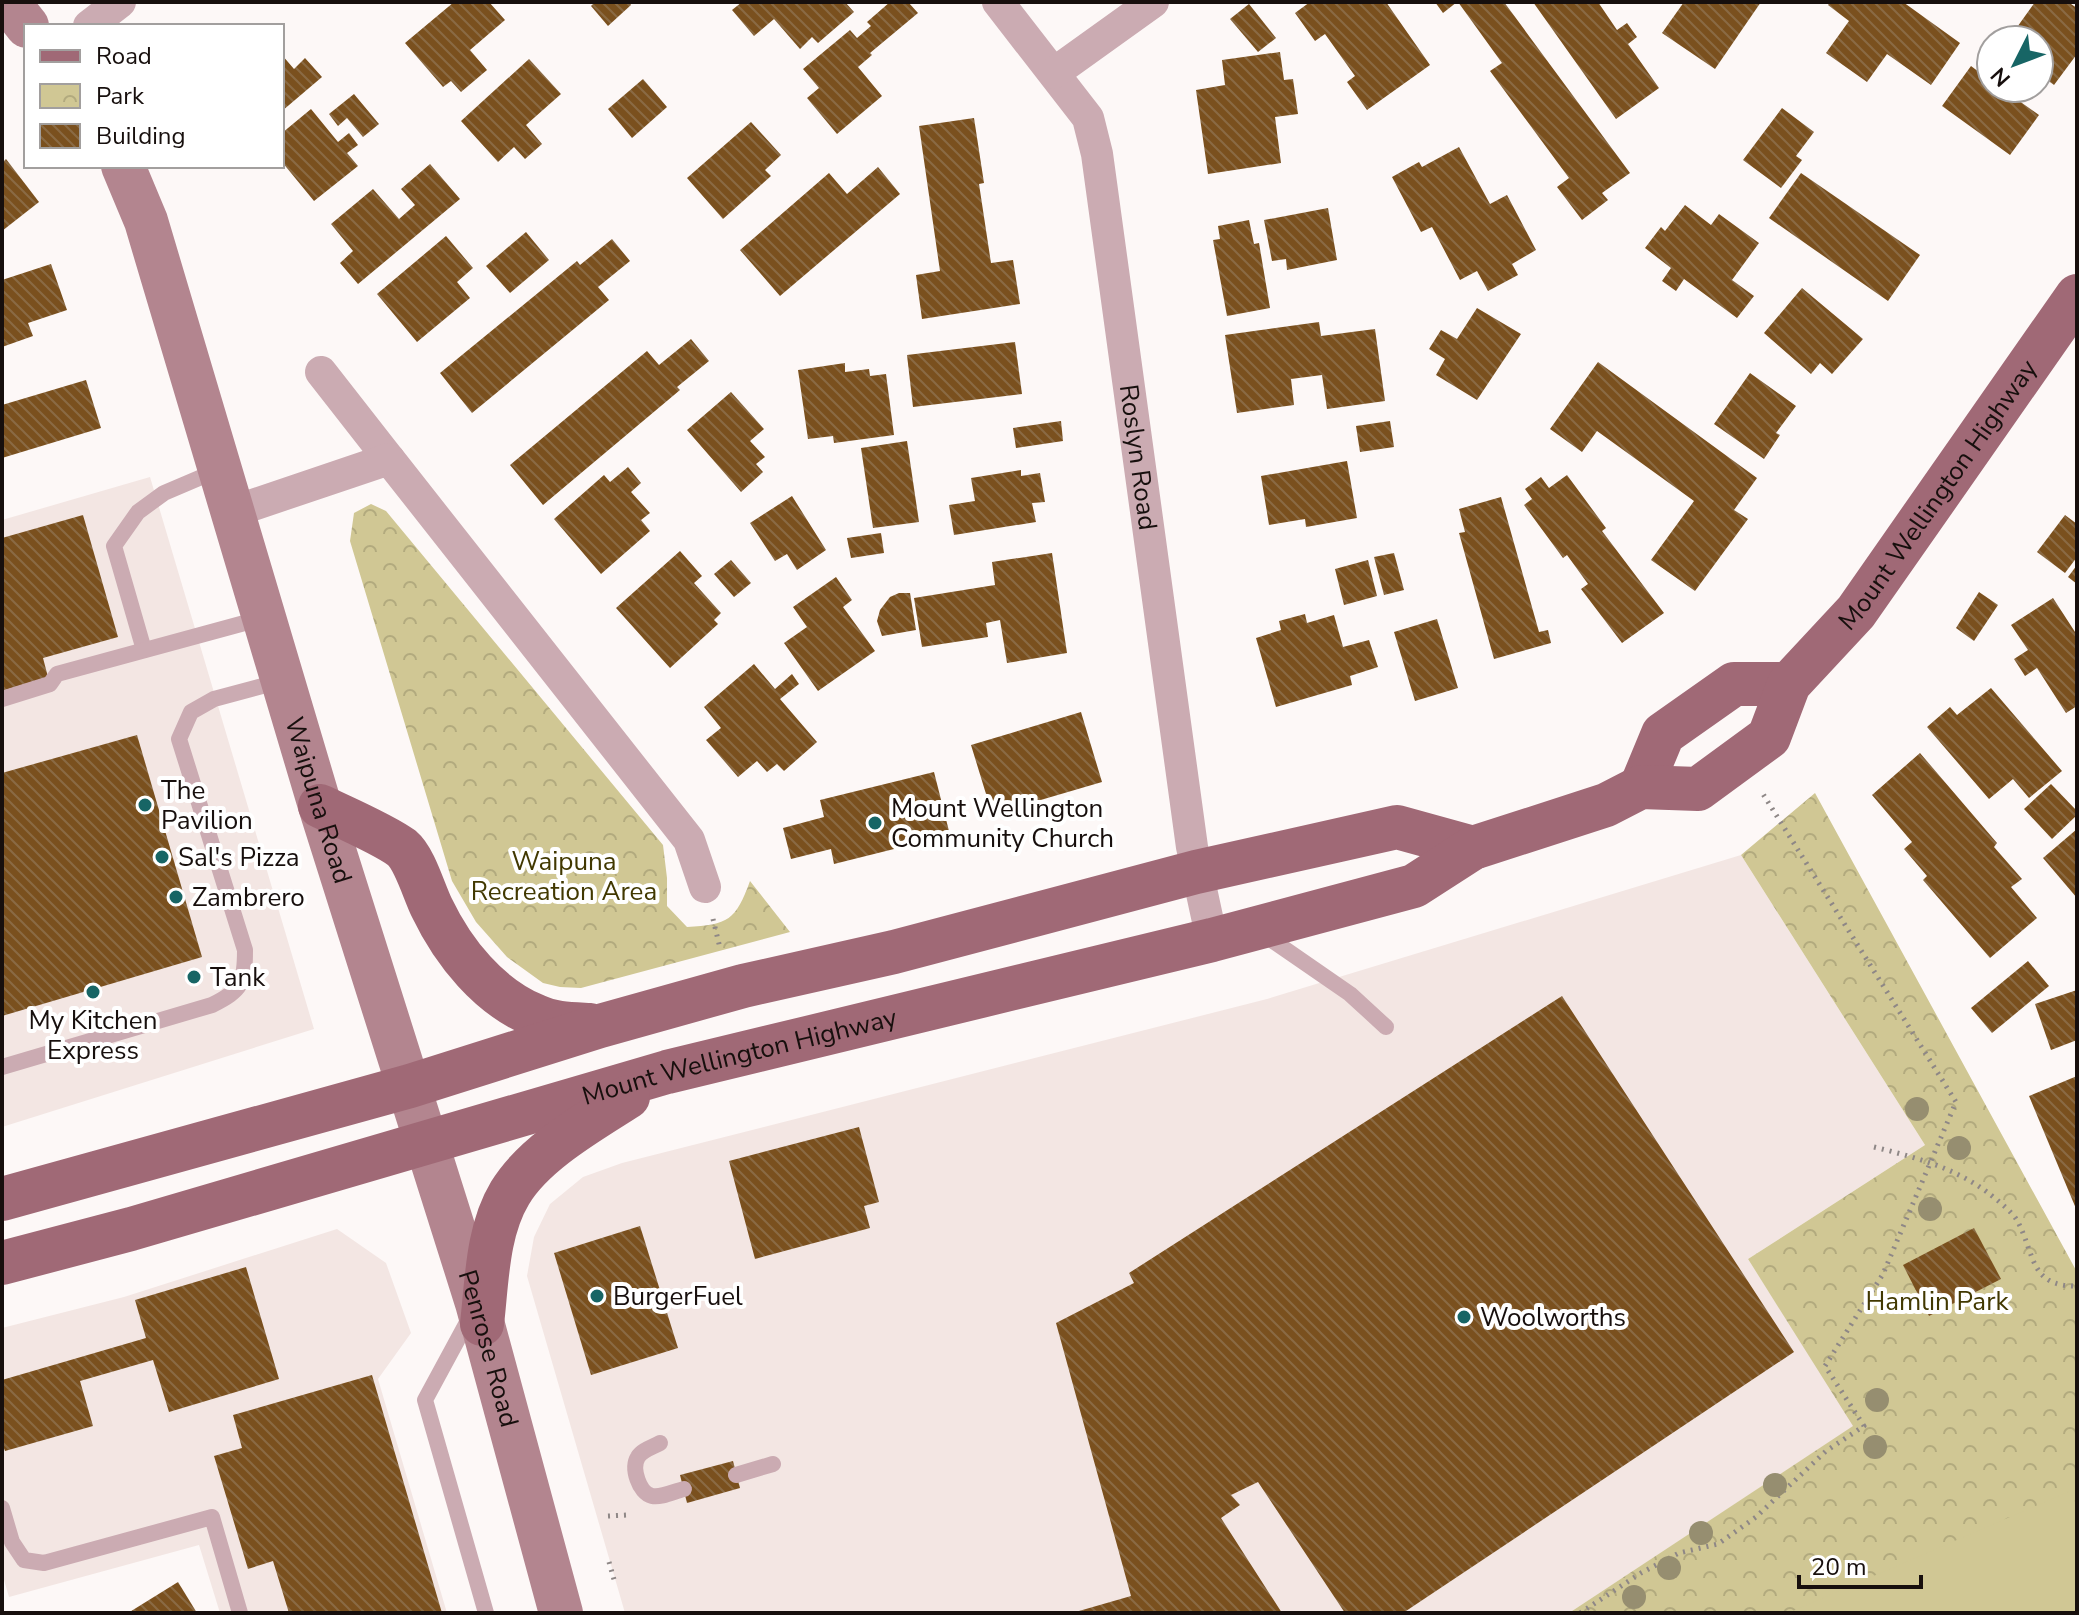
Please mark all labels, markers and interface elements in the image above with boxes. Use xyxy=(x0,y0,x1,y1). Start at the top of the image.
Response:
legend xyxy=(24,24,284,168)
north arrow xyxy=(1975,24,2055,104)
text: Road xyxy=(96,40,152,72)
text: N xyxy=(1984,61,2018,93)
text: Park xyxy=(96,80,145,112)
text: Building xyxy=(96,120,186,152)
street label: Mount Wellington Highway xyxy=(1831,352,2046,638)
street label: Roslyn Road xyxy=(1111,382,1165,532)
street label: Waipuna Road xyxy=(276,713,360,888)
place label: The Pavilion xyxy=(161,773,253,838)
place label: Mount Wellington Community Church xyxy=(891,791,1114,856)
marker: The Pavilion xyxy=(136,796,154,814)
marker: Mount Wellington Community Church xyxy=(866,814,884,832)
place label: Sal's Pizza xyxy=(178,840,300,875)
park label: Waipuna Recreation Area xyxy=(471,844,657,909)
marker: Sal's Pizza xyxy=(153,848,171,866)
place label: Zambrero xyxy=(192,880,305,915)
marker: Zambrero xyxy=(167,888,185,906)
place label: Tank xyxy=(210,960,266,995)
marker: Tank xyxy=(185,968,203,986)
marker: My Kitchen Express xyxy=(84,983,102,1001)
street label: Mount Wellington Highway xyxy=(578,1000,901,1114)
place label: My Kitchen Express xyxy=(29,1003,157,1068)
street label: Penrose Road xyxy=(450,1265,527,1431)
place label: BurgerFuel xyxy=(613,1279,743,1314)
park label: Hamlin Park xyxy=(1866,1284,2009,1319)
marker: BurgerFuel xyxy=(588,1287,606,1305)
place label: Woolworths xyxy=(1480,1300,1626,1335)
marker: Woolworths xyxy=(1455,1308,1473,1326)
scale bar xyxy=(1799,1539,1921,1589)
text: 20 m xyxy=(1811,1551,1867,1583)

